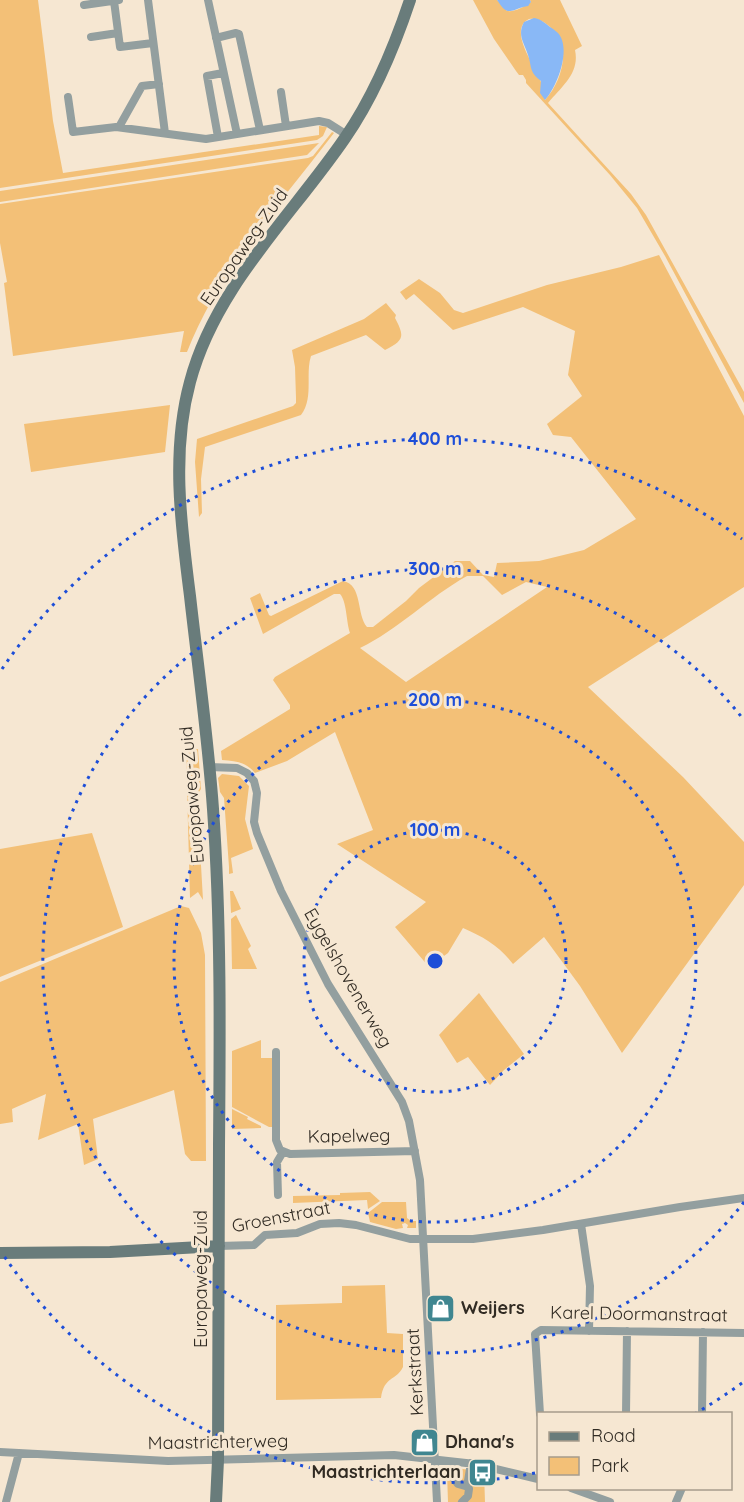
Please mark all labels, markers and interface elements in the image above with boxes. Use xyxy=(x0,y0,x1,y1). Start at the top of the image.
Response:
street label: Europaweg-Zuid xyxy=(195,184,293,310)
text: 400 m xyxy=(408,427,462,450)
text: 300 m xyxy=(408,557,462,580)
text: 200 m xyxy=(408,688,462,711)
street label: Europaweg-Zuid xyxy=(174,725,209,865)
text: 100 m xyxy=(410,818,460,841)
street label: Eygelshovenerweg xyxy=(299,904,398,1052)
centre of rings xyxy=(425,951,445,971)
street label: Kapelweg xyxy=(307,1123,391,1148)
street label: Groenstraat xyxy=(230,1196,332,1237)
street label: Europaweg-Zuid xyxy=(189,1210,212,1348)
shop icon: Weijers xyxy=(424,1292,456,1324)
place label: Weijers xyxy=(461,1296,525,1319)
street label: Karel Doormanstraat xyxy=(550,1300,728,1327)
street label: Kerkstraat xyxy=(401,1328,428,1416)
legend xyxy=(537,1412,732,1490)
text: Road xyxy=(591,1424,636,1447)
shop icon: Dhana's xyxy=(408,1426,440,1458)
street label: Maastrichterweg xyxy=(147,1429,288,1454)
place label: Dhana's xyxy=(445,1430,515,1453)
text: Park xyxy=(591,1454,629,1477)
bus stop icon: Maastrichterlaan xyxy=(466,1456,498,1488)
place label: Maastrichterlaan xyxy=(311,1460,461,1483)

